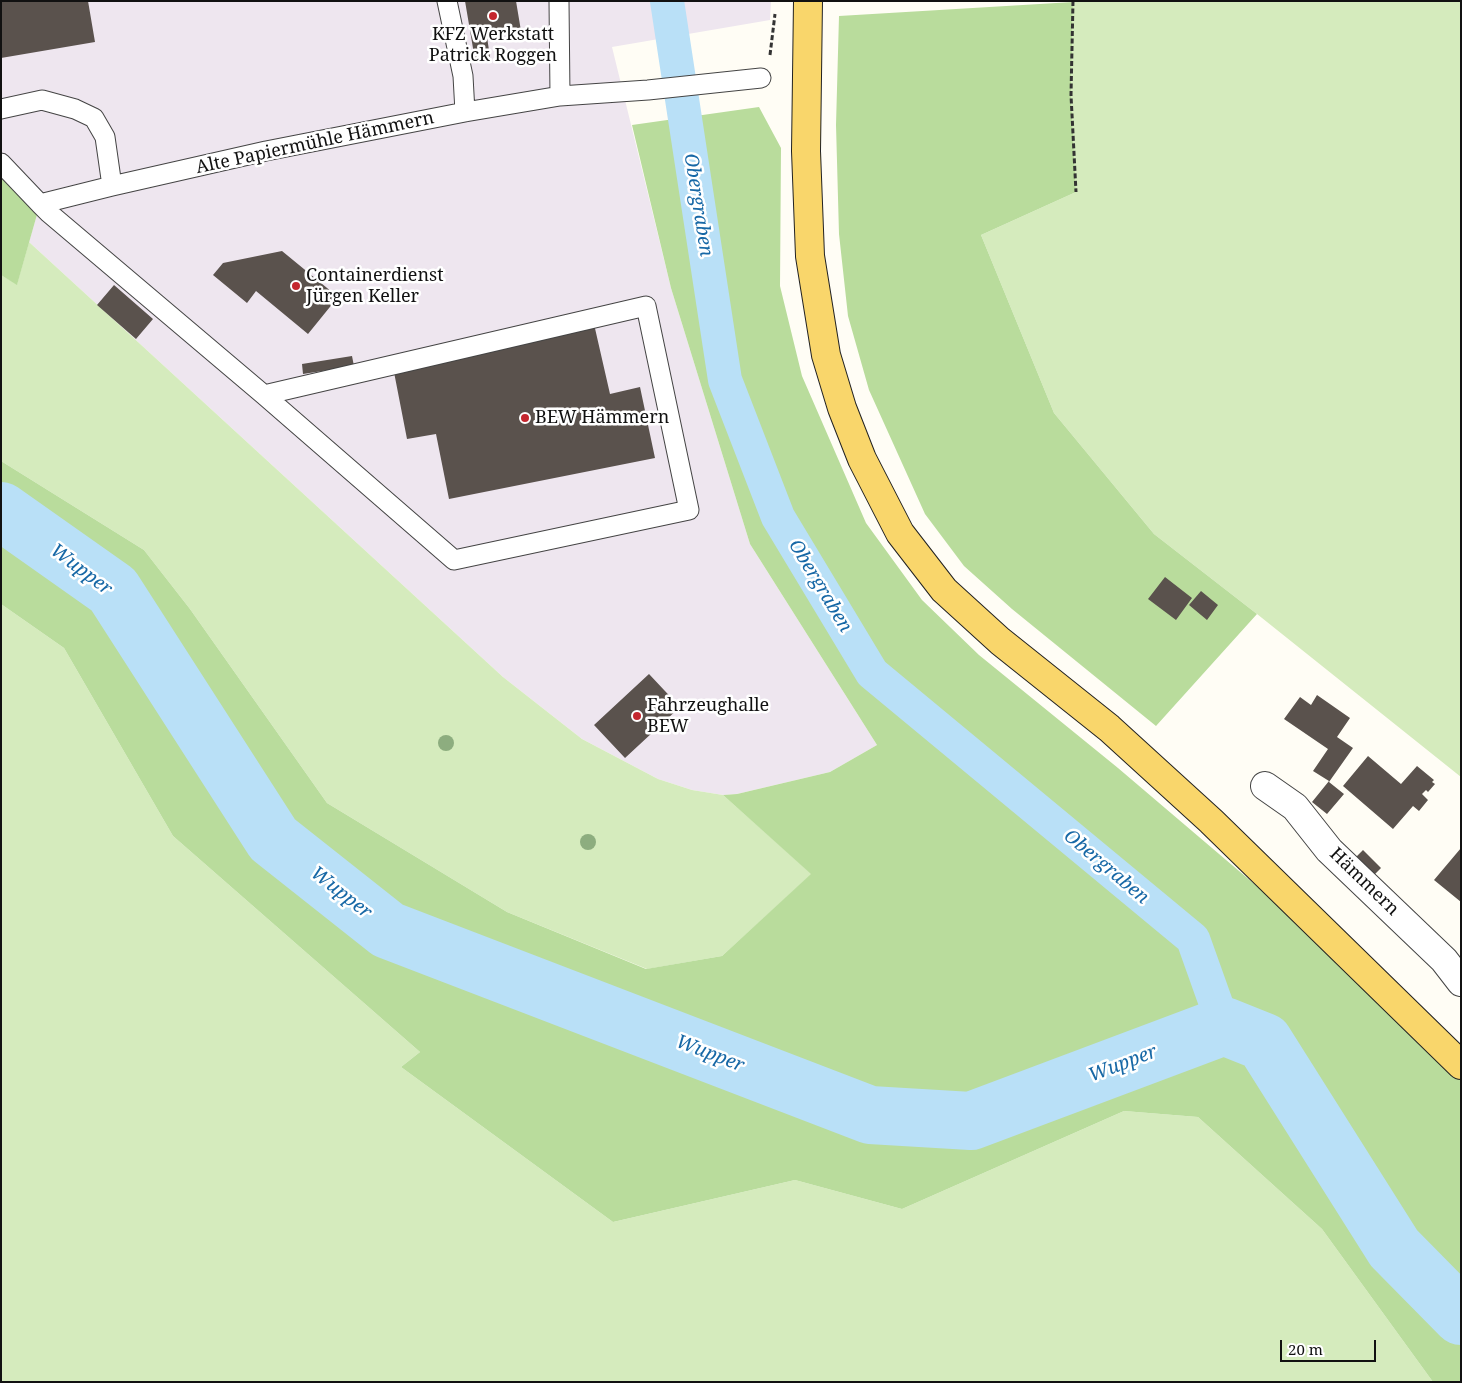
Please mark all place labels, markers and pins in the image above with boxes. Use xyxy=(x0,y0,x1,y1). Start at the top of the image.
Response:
marker: KFZ Werkstatt Patrick Roggen xyxy=(487,10,499,22)
place label: KFZ Werkstatt Patrick Roggen xyxy=(429,24,557,66)
place label: Containerdienst Jürgen Keller xyxy=(306,265,444,308)
marker: Containerdienst Jürgen Keller xyxy=(290,280,302,292)
place label: BEW Hämmern xyxy=(535,407,669,429)
marker: BEW Hämmern xyxy=(519,412,531,424)
place label: Fahrzeughalle BEW xyxy=(647,695,769,738)
marker: Fahrzeughalle BEW xyxy=(631,710,643,722)

